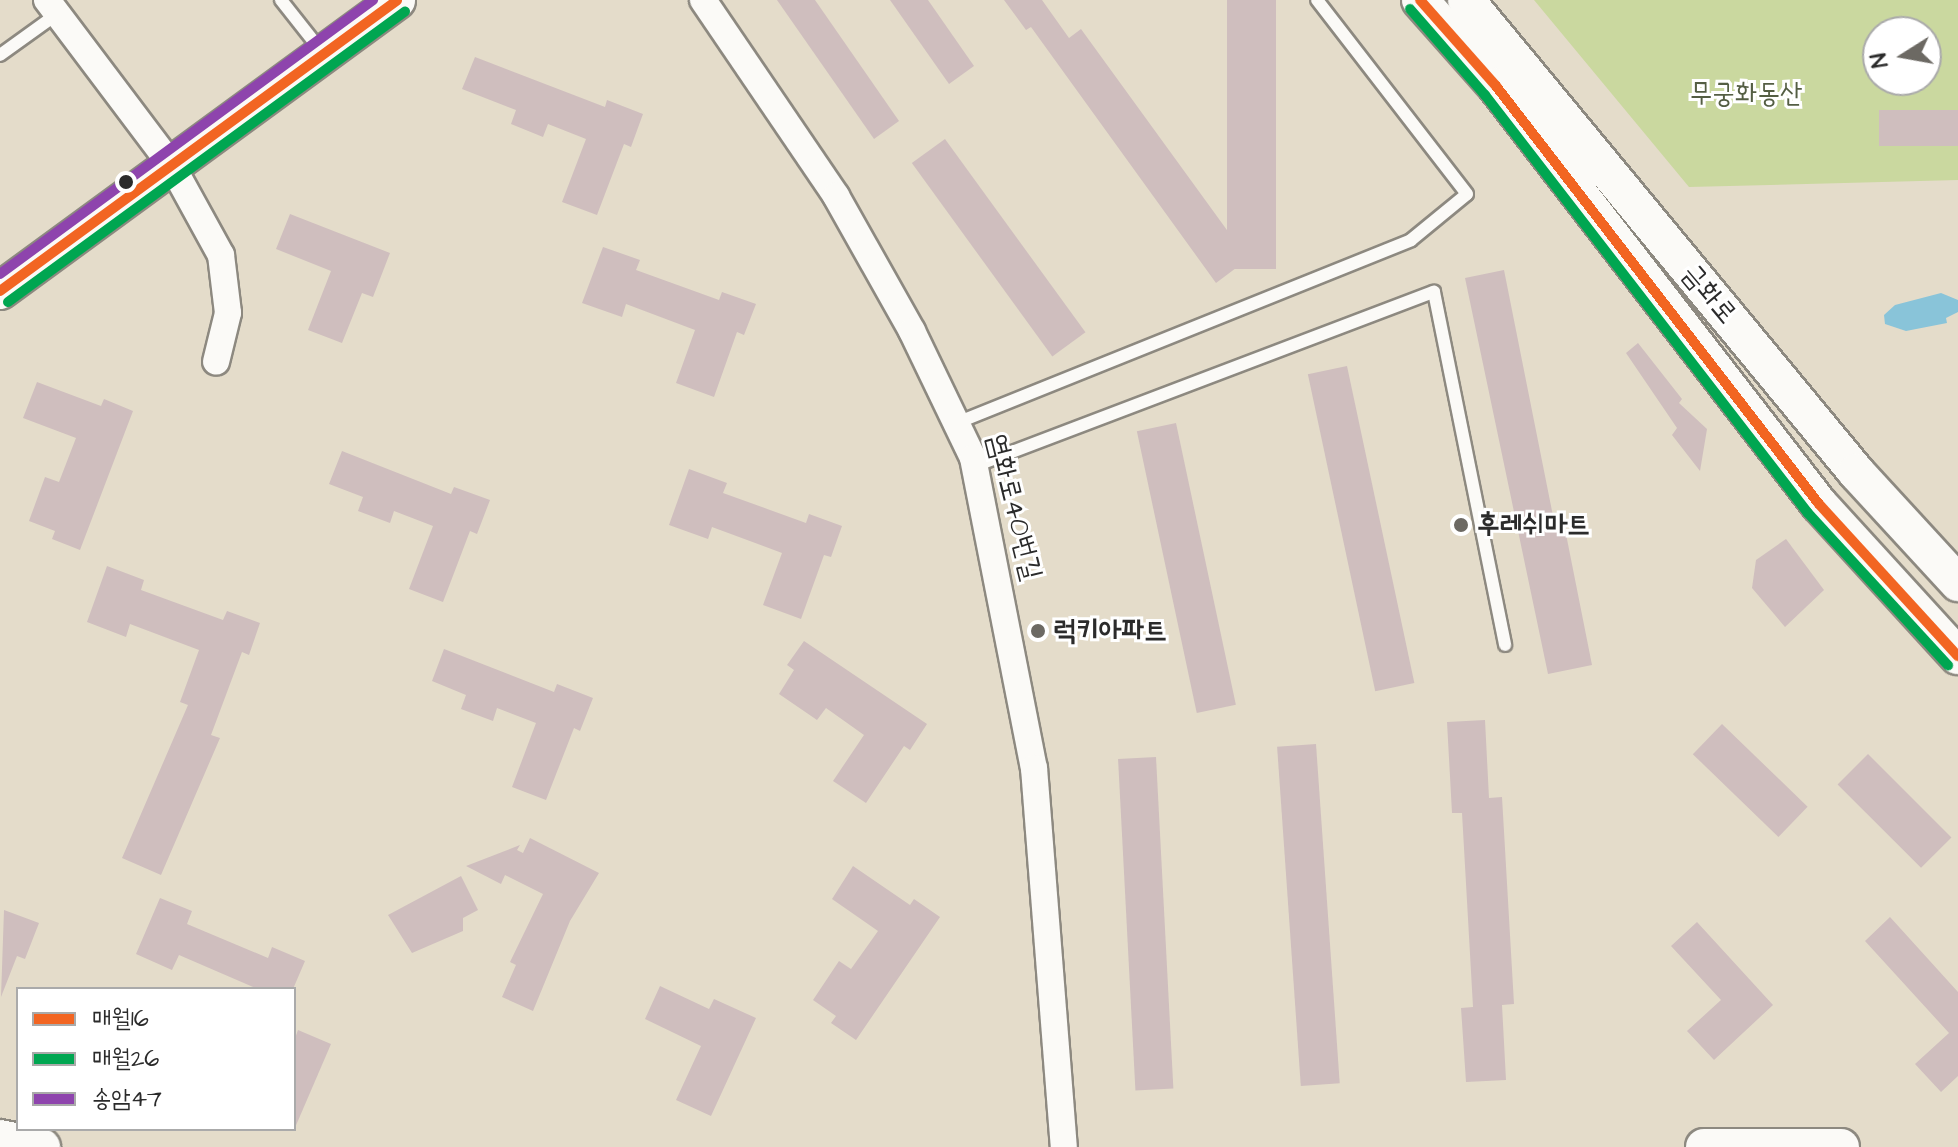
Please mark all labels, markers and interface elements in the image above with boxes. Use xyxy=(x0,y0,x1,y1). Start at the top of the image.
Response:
north arrow xyxy=(1862,16,1942,96)
text: N xyxy=(1863,51,1896,70)
park label: 무궁화동산 xyxy=(1690,77,1802,111)
unlabelled marker xyxy=(118,174,134,190)
street label: 금화로 xyxy=(1674,257,1744,331)
street label: 염화로40번길 xyxy=(980,430,1048,584)
place label: 후레쉬마트 xyxy=(1477,508,1590,542)
marker: 후레쉬마트 xyxy=(1452,516,1470,534)
place label: 럭키아파트 xyxy=(1054,614,1167,648)
marker: 럭키아파트 xyxy=(1029,622,1047,640)
legend xyxy=(16,987,296,1131)
text: 매월16 xyxy=(92,1002,149,1036)
text: 매월26 xyxy=(92,1042,159,1076)
text: 송암47 xyxy=(92,1082,162,1116)

